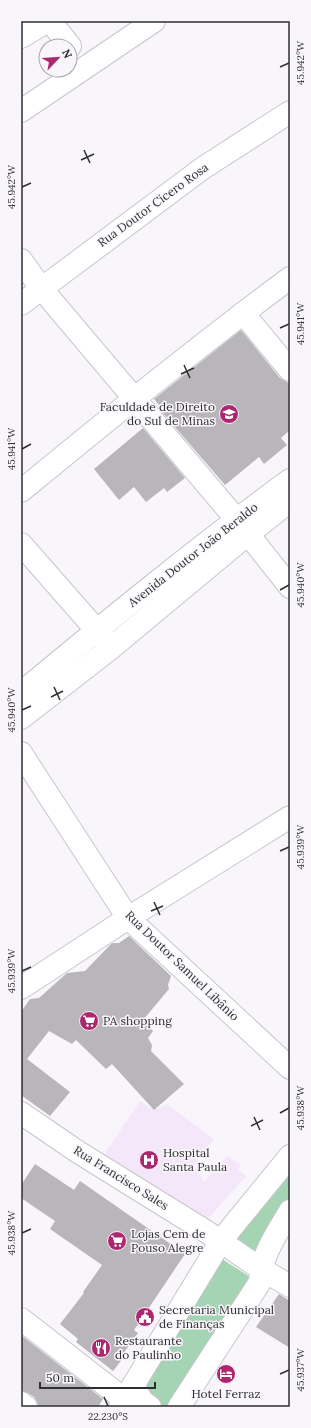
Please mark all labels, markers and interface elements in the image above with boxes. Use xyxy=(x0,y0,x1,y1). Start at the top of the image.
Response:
north arrow xyxy=(38,38,78,78)
text: 45.942°W xyxy=(294,40,307,85)
text: N xyxy=(59,47,75,61)
street label: Rua Doutor Cícero Rosa xyxy=(94,159,211,250)
text: 45.942°W xyxy=(5,164,18,209)
text: 45.941°W xyxy=(294,302,307,345)
place label: Faculdade de Direito do Sul de Minas xyxy=(100,399,215,428)
school or university icon: Faculdade de Direito do Sul de Minas xyxy=(218,403,240,425)
text: 45.941°W xyxy=(5,427,18,470)
street label: Avenida Doutor João Beraldo xyxy=(124,499,261,611)
text: 45.940°W xyxy=(294,562,307,607)
text: 45.940°W xyxy=(5,687,18,732)
text: 45.939°W xyxy=(294,824,307,869)
street label: Rua Doutor Samuel Libânio xyxy=(122,907,242,1024)
text: 45.939°W xyxy=(5,948,18,993)
supermarket icon: PA shopping xyxy=(78,1010,100,1032)
place label: PA shopping xyxy=(103,1013,172,1028)
text: 45.938°W xyxy=(294,1085,307,1130)
street label: Rua Francisco Sales xyxy=(71,1142,172,1213)
place label: Hospital Santa Paula xyxy=(163,1145,227,1174)
hospital icon: Hospital Santa Paula xyxy=(138,1149,160,1171)
text: 45.938°W xyxy=(5,1210,18,1255)
place label: Lojas Cem de Pouso Alegre xyxy=(131,1226,206,1255)
supermarket icon: Lojas Cem de Pouso Alegre xyxy=(106,1230,128,1252)
place label: Secretaria Municipal de Finanças xyxy=(159,1302,274,1331)
public building icon: Secretaria Municipal de Finanças xyxy=(134,1306,156,1328)
place label: Restaurante do Paulinho xyxy=(115,1333,183,1362)
restaurant icon: Restaurante do Paulinho xyxy=(90,1337,112,1359)
text: 45.937°W xyxy=(294,1347,307,1392)
hotel icon: Hotel Ferraz xyxy=(215,1363,237,1385)
scale bar xyxy=(40,1364,155,1390)
text: 50 m xyxy=(46,1370,74,1385)
place label: Hotel Ferraz xyxy=(191,1386,261,1401)
text: 22.230°S xyxy=(88,1410,128,1423)

